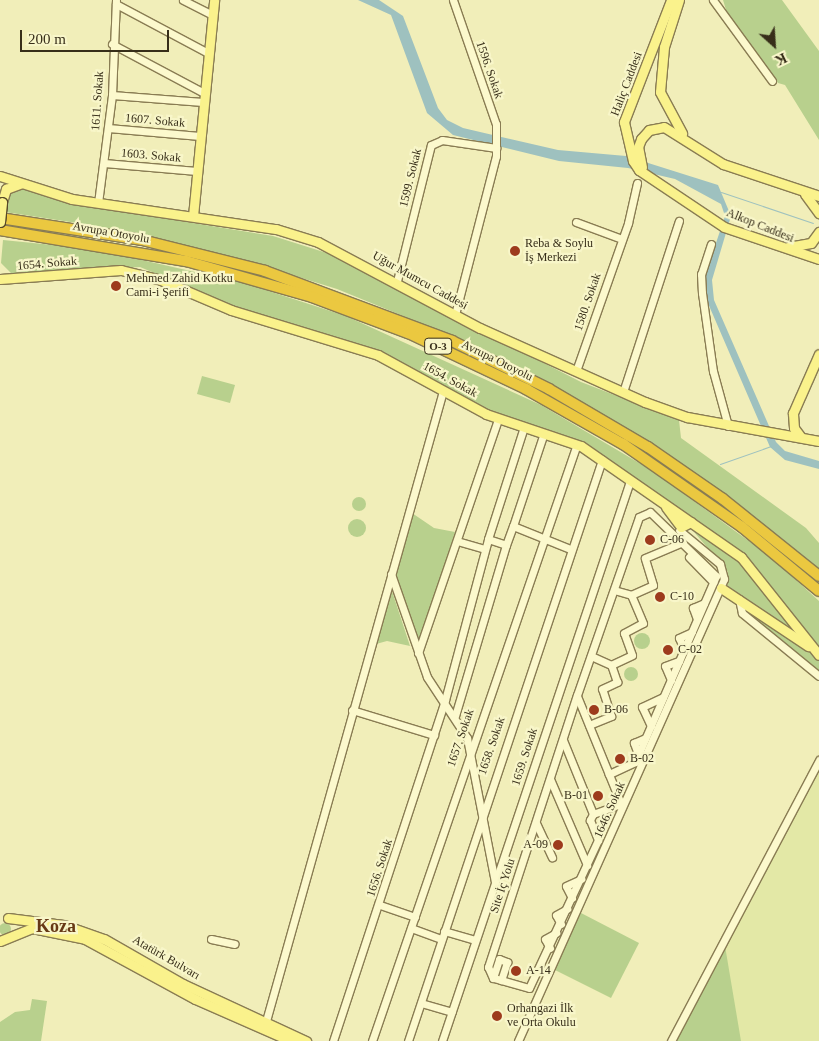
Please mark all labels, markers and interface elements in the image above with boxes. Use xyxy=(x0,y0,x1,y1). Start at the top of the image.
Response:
scale bar xyxy=(22,20,171,52)
north arrow xyxy=(749,20,799,70)
text: 200 m xyxy=(28,31,66,47)
street label: 1596. Sokak xyxy=(472,39,506,101)
street label: Haliç Caddesi xyxy=(608,50,646,118)
text: K xyxy=(773,50,789,68)
street label: 1611. Sokak xyxy=(89,71,107,131)
street label: 1607. Sokak xyxy=(124,111,186,131)
street label: 1603. Sokak xyxy=(120,146,182,166)
street label: 1599. Sokak xyxy=(397,147,425,209)
street label: Alkop Caddesi xyxy=(724,206,796,246)
street label: Avrupa Otoyolu xyxy=(72,219,150,247)
place label: Reba & Soylu İş Merkezi xyxy=(525,237,593,265)
marker: Reba & Soylu İş Merkezi xyxy=(509,245,521,257)
street label: Uğur Mumcu Caddesi xyxy=(370,249,470,313)
street label: 1654. Sokak xyxy=(16,254,78,274)
street label: 1580. Sokak xyxy=(571,271,605,333)
place label: Mehmed Zahid Kotku Cami-i Şerifi xyxy=(126,272,233,300)
marker: Mehmed Zahid Kotku Cami-i Şerifi xyxy=(110,280,122,292)
road number: O-3 xyxy=(423,338,453,354)
street label: Avrupa Otoyolu xyxy=(459,338,535,384)
street label: 1654. Sokak xyxy=(420,359,480,401)
place label: C-06 xyxy=(660,533,684,547)
marker: C-06 xyxy=(644,534,656,546)
place label: C-10 xyxy=(670,590,694,604)
marker: C-10 xyxy=(654,591,666,603)
place label: C-02 xyxy=(678,643,702,657)
marker: C-02 xyxy=(662,644,674,656)
place label: B-06 xyxy=(604,703,628,717)
marker: B-06 xyxy=(588,704,600,716)
street label: 1657. Sokak xyxy=(444,707,478,769)
street label: 1658. Sokak xyxy=(475,715,509,777)
street label: 1659. Sokak xyxy=(509,726,541,788)
place label: B-02 xyxy=(630,752,654,766)
marker: B-02 xyxy=(614,753,626,765)
street label: 1646. Sokak xyxy=(591,780,629,840)
place label: B-01 xyxy=(564,789,588,803)
marker: B-01 xyxy=(592,790,604,802)
street label: 1656. Sokak xyxy=(364,837,396,899)
place label: A-09 xyxy=(523,838,548,852)
marker: A-09 xyxy=(552,839,564,851)
street label: Site İç Yolu xyxy=(487,857,519,915)
district label: Koza xyxy=(36,915,76,937)
street label: Atatürk Bulvarı xyxy=(130,933,202,983)
place label: A-14 xyxy=(526,964,551,978)
marker: A-14 xyxy=(510,965,522,977)
place label: Orhangazi İlk ve Orta Okulu xyxy=(507,1002,576,1030)
marker: Orhangazi İlk ve Orta Okulu xyxy=(491,1010,503,1022)

